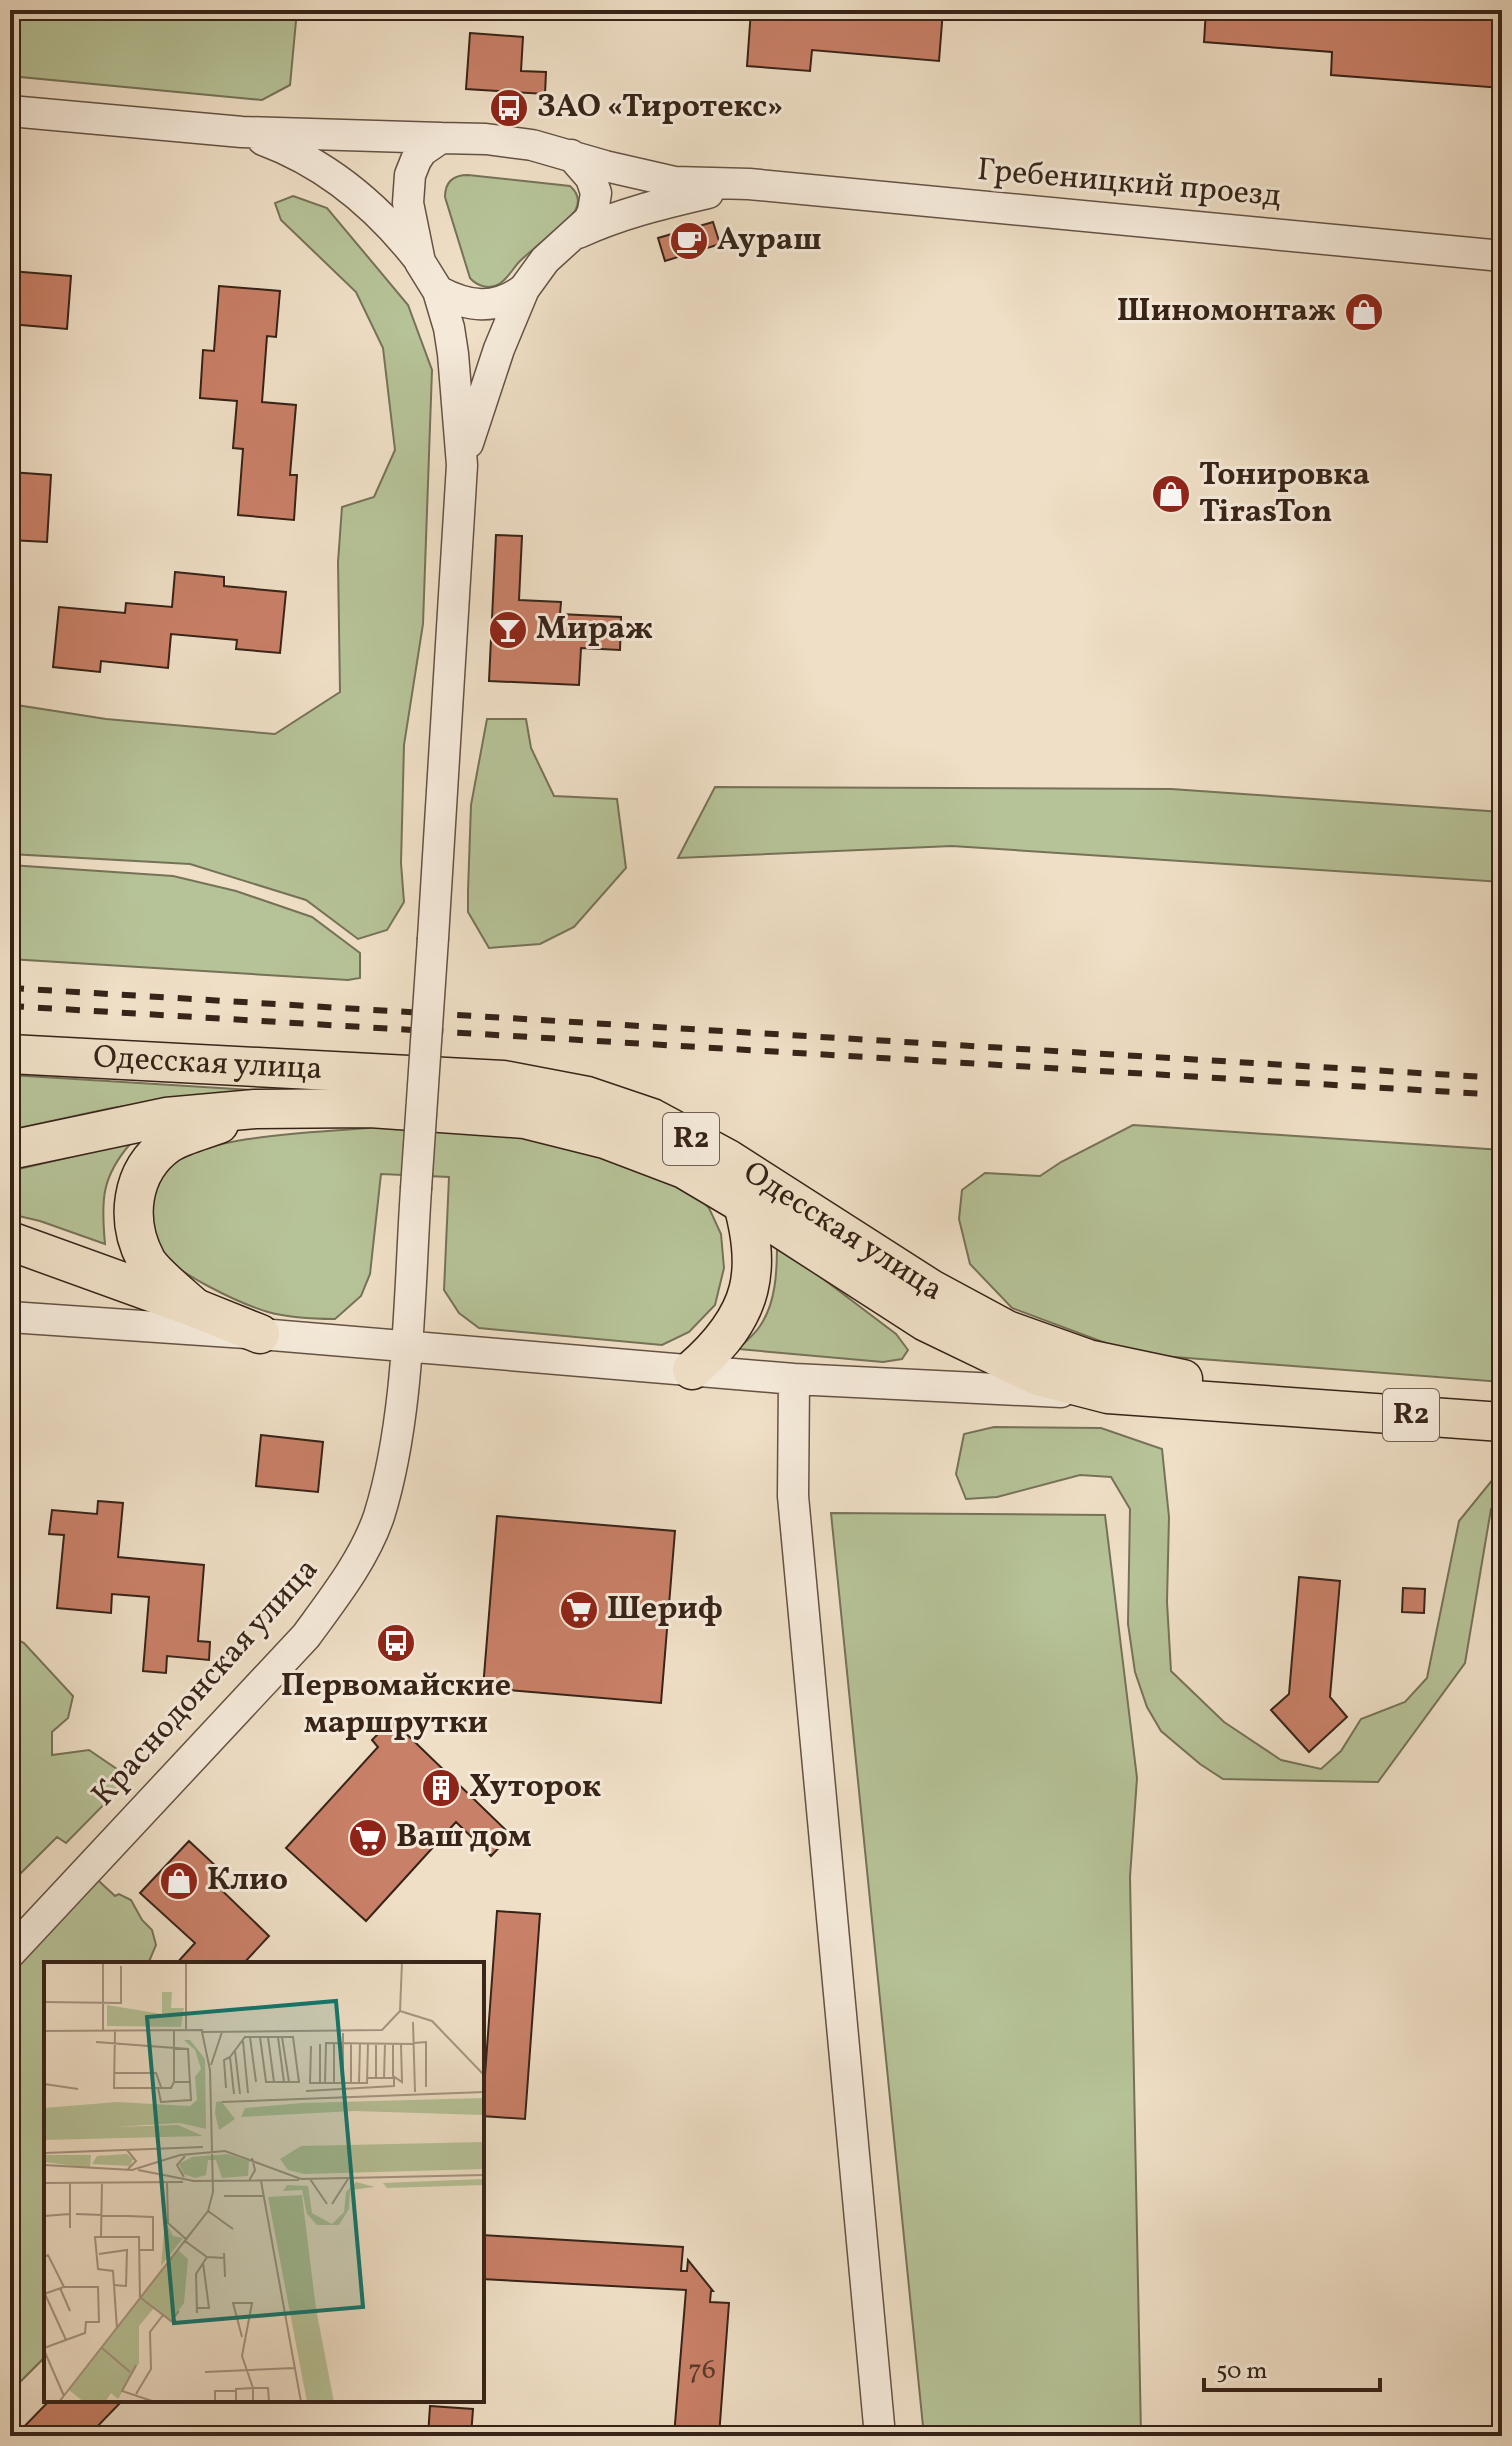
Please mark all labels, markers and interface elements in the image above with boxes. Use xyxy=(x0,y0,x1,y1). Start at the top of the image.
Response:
place label: ЗАО «Тиротекс» xyxy=(537,86,783,130)
bus stop icon: ЗАО «Тиротекс» xyxy=(488,87,530,129)
street label: Гребеницкий проезд xyxy=(975,149,1283,219)
place label: Аураш xyxy=(717,219,822,263)
cafe icon: Аураш xyxy=(668,220,710,262)
place label: Шиномонтаж xyxy=(1117,290,1336,334)
shop icon: Шиномонтаж xyxy=(1343,291,1385,333)
place label: Тонировка TirasTon xyxy=(1199,454,1370,535)
shop icon: Тонировка TirasTon xyxy=(1150,473,1192,515)
place label: Мираж xyxy=(536,608,653,652)
bar icon: Мираж xyxy=(487,609,529,651)
street label: Одесская улица xyxy=(92,1036,324,1092)
road number: R2 xyxy=(663,1113,719,1165)
street label: Одесская улица xyxy=(734,1152,950,1313)
road number: R2 xyxy=(1383,1389,1439,1441)
street label: Краснодонская улица xyxy=(83,1549,329,1817)
place label: Шериф xyxy=(607,1588,723,1632)
supermarket icon: Шериф xyxy=(558,1589,600,1631)
bus stop icon: Первомайские маршрутки xyxy=(375,1622,417,1664)
place label: Первомайские маршрутки xyxy=(281,1665,511,1746)
place label: Хуторок xyxy=(469,1766,601,1810)
building icon: Хуторок xyxy=(420,1767,462,1809)
place label: Ваш дом xyxy=(396,1816,531,1860)
supermarket icon: Ваш дом xyxy=(347,1817,389,1859)
place label: Клио xyxy=(207,1859,288,1903)
shop icon: Клио xyxy=(158,1860,200,1902)
inset map xyxy=(44,1962,484,2402)
scale bar xyxy=(1204,2342,1380,2392)
house number: 76 xyxy=(688,2351,716,2390)
text: 50 m xyxy=(1216,2355,1268,2389)

